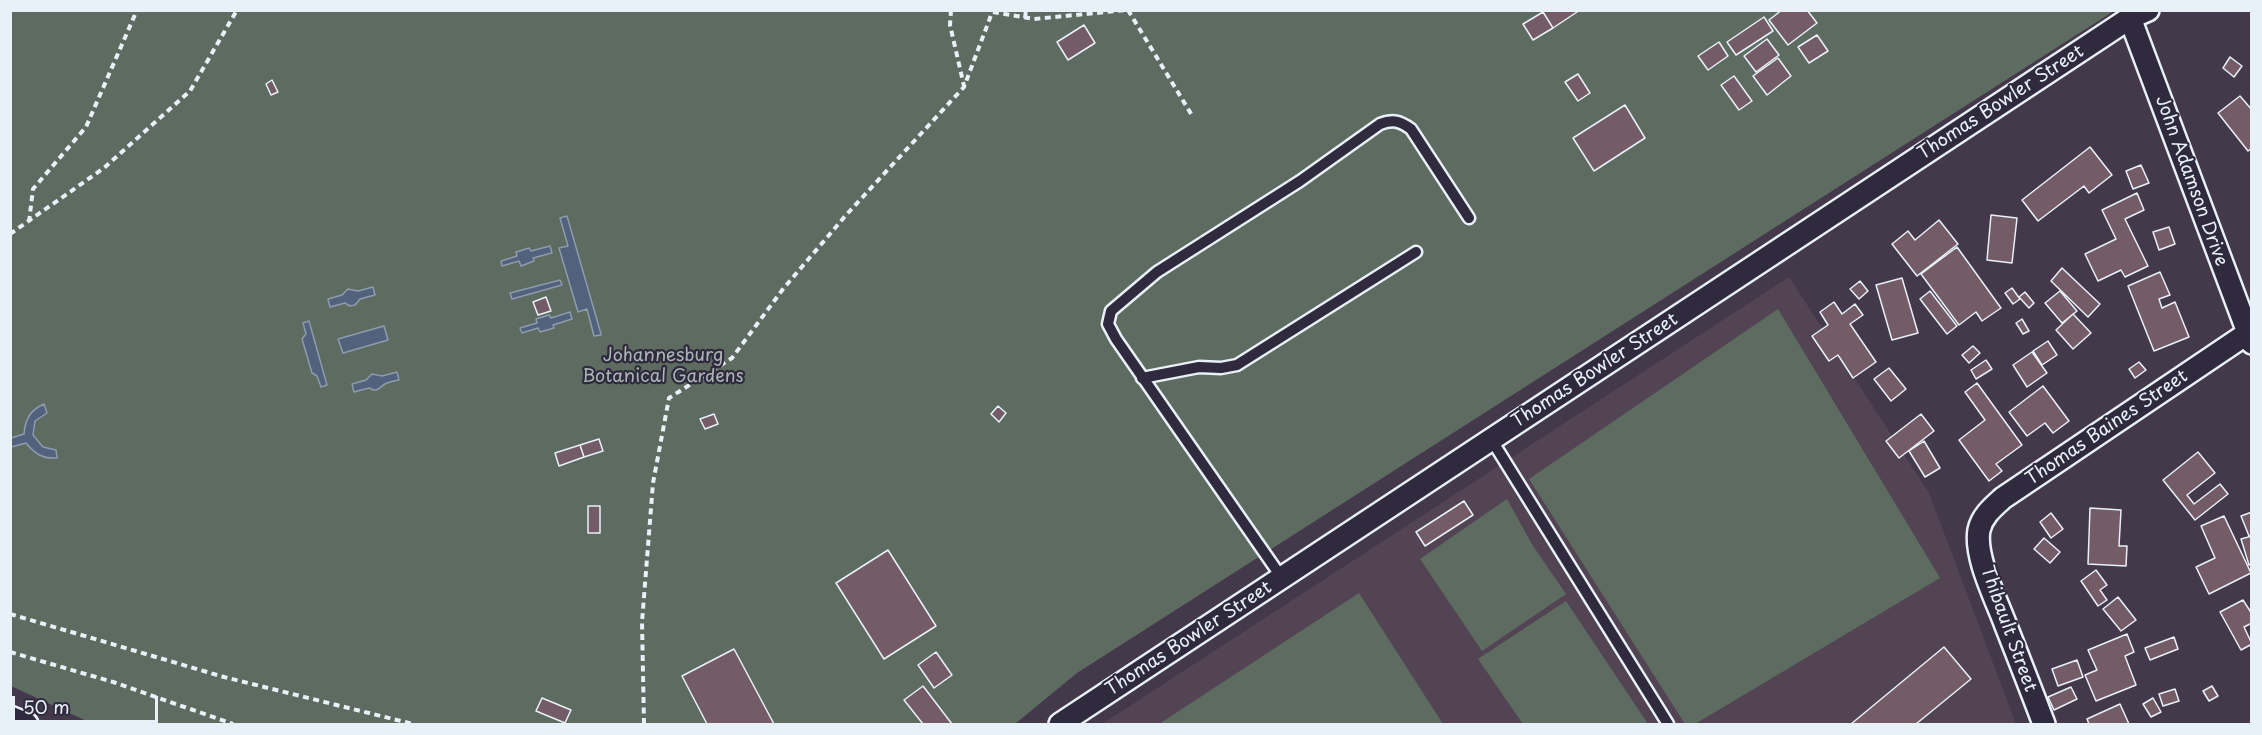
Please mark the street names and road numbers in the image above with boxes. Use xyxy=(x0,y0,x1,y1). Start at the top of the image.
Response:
street label: Thomas Bowler Street xyxy=(1914,41,2088,165)
street label: John Adamson Drive xyxy=(2150,93,2232,269)
street label: Thomas Bowler Street xyxy=(1508,309,1682,433)
street label: Thomas Baines Street xyxy=(2022,366,2192,490)
street label: Thibault Street xyxy=(1975,563,2041,695)
street label: Thomas Bowler Street xyxy=(1102,577,1276,701)

